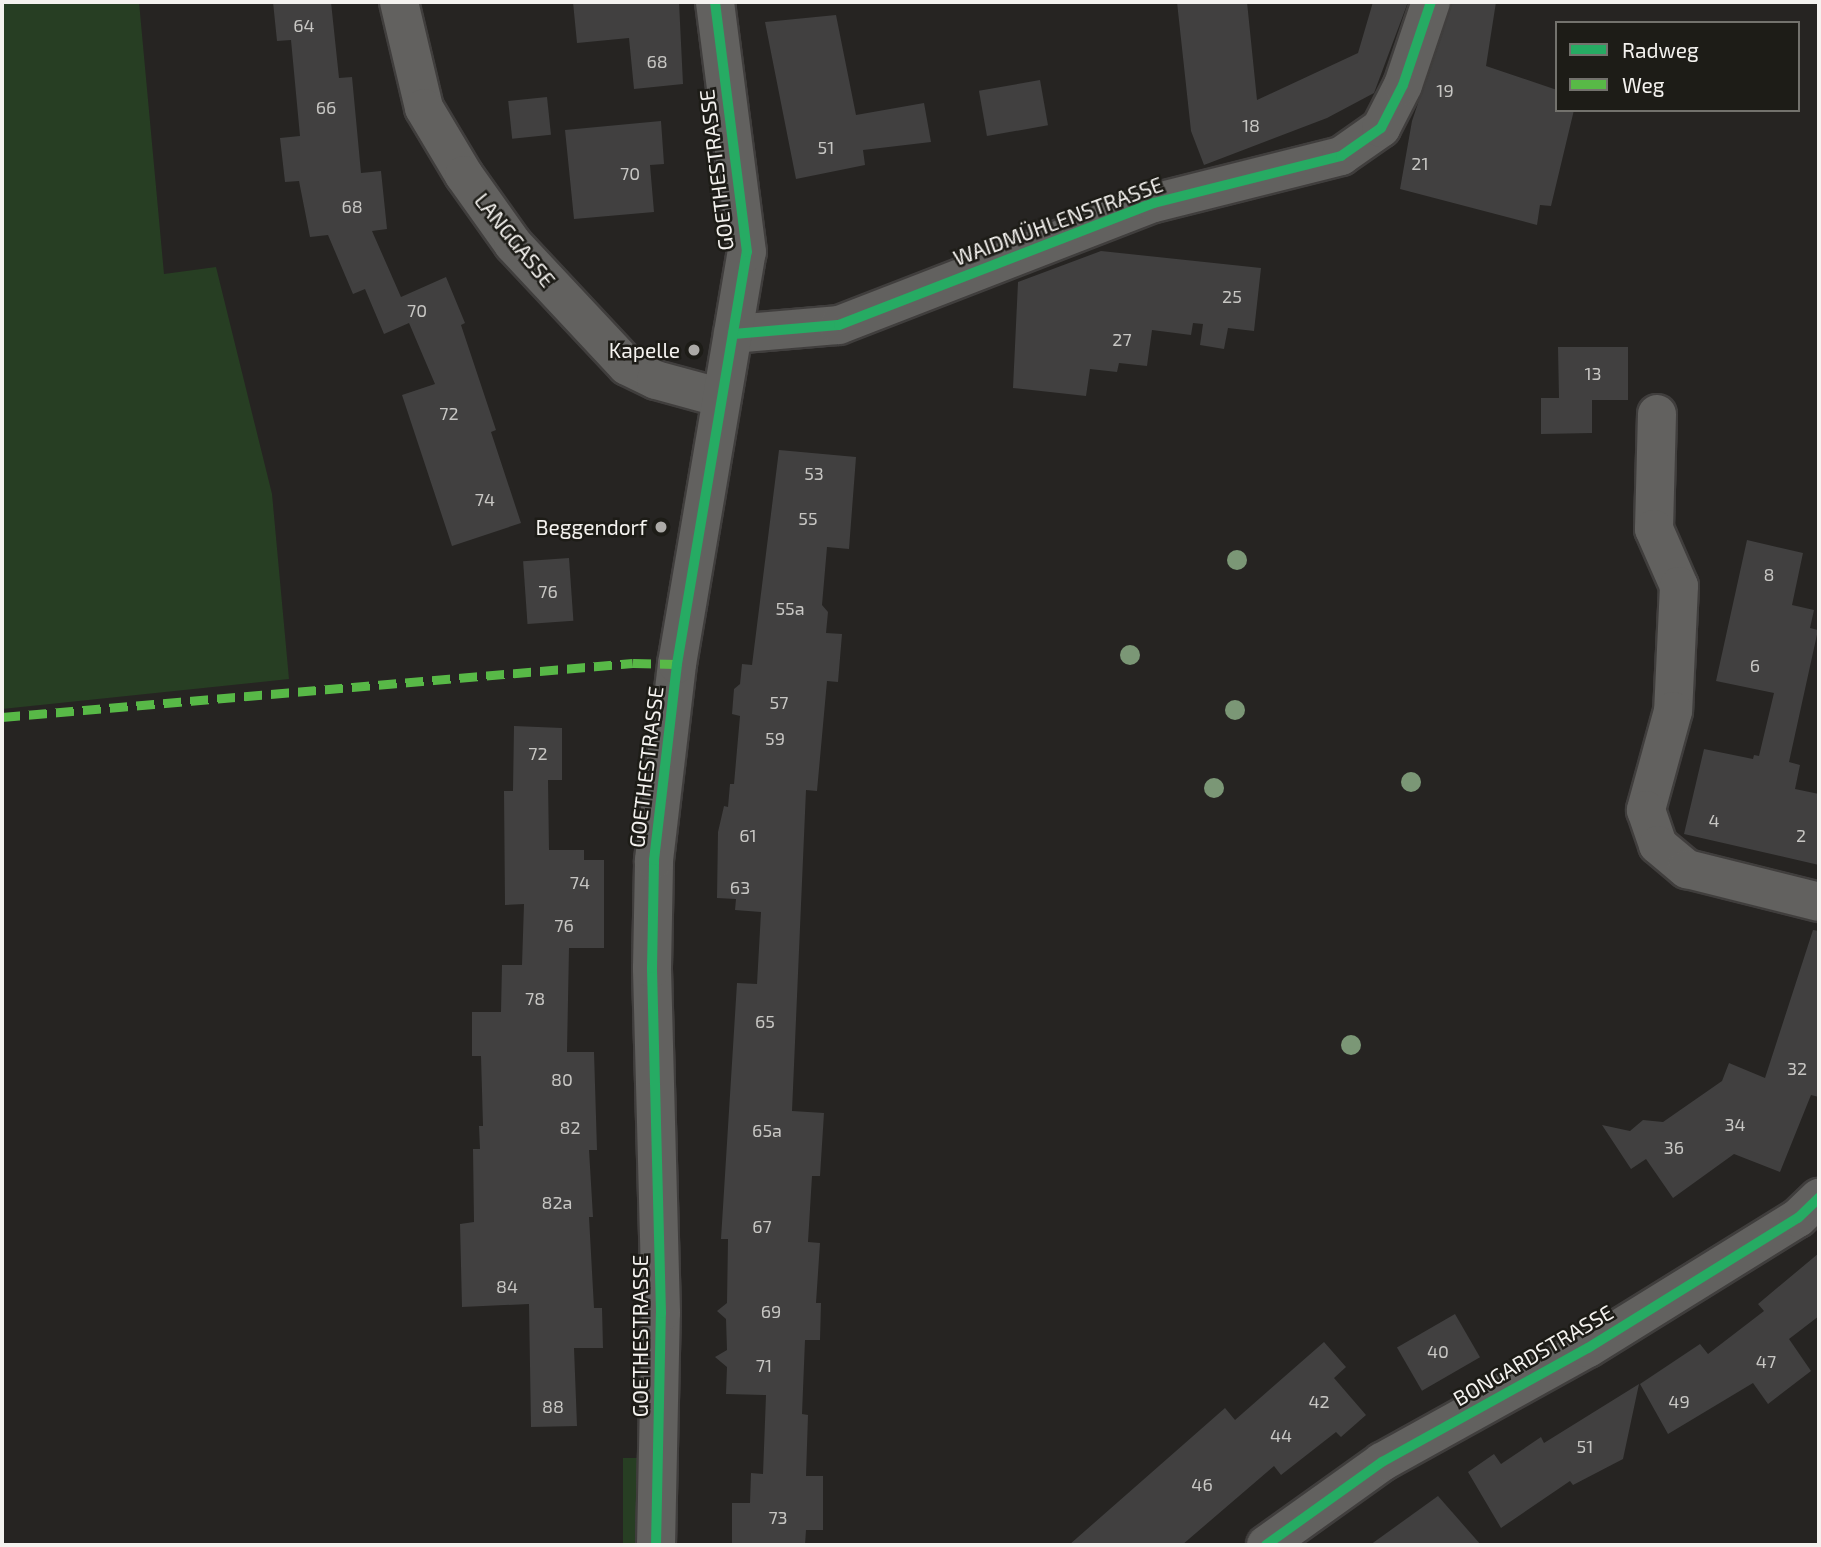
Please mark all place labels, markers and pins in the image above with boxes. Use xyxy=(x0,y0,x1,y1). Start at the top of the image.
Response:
place label: Kapelle xyxy=(609,337,680,363)
marker: Kapelle xyxy=(686,342,702,358)
place label: Beggendorf xyxy=(536,514,647,540)
marker: Beggendorf xyxy=(653,519,669,535)

